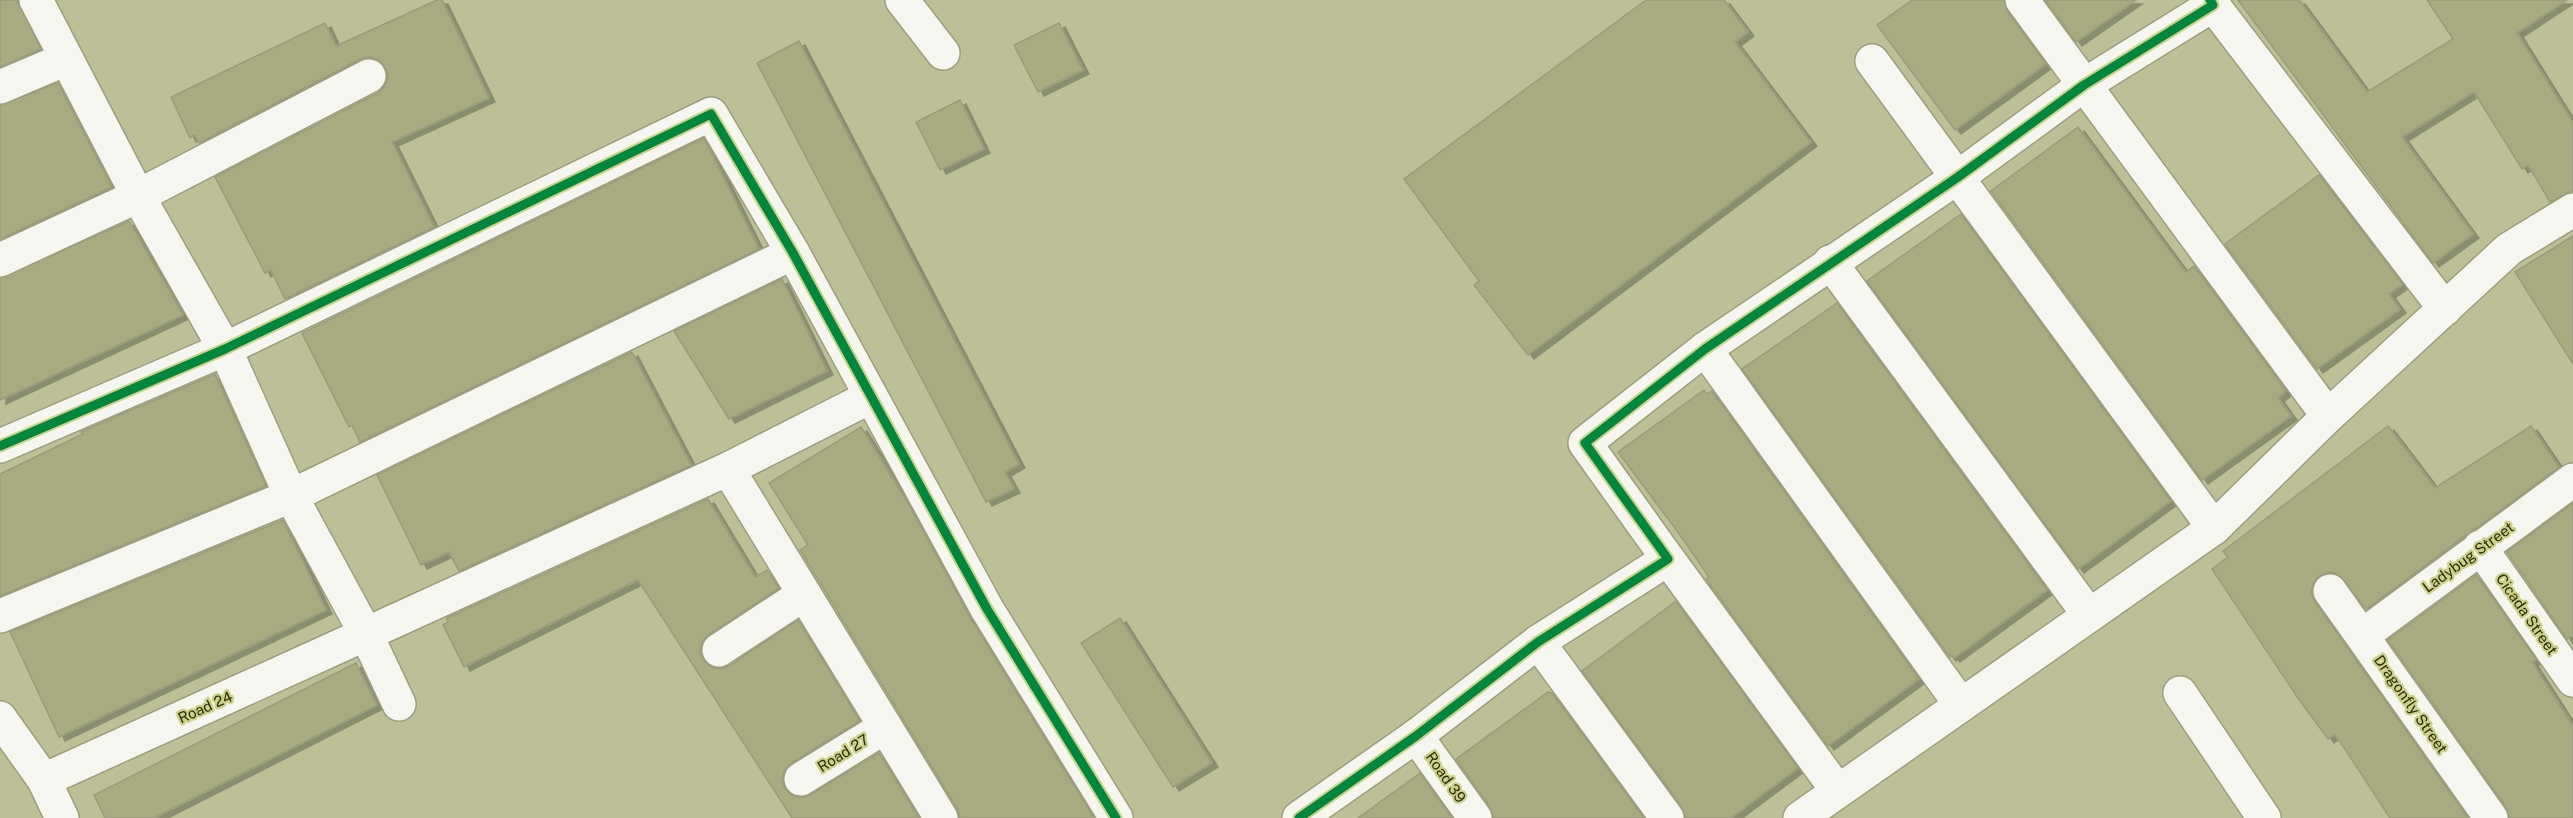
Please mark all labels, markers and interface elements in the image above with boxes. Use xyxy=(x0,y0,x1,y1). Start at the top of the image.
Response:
street label: Ladybug Street xyxy=(2419,518,2517,596)
street label: Cicada Street xyxy=(2493,570,2561,658)
street label: Dragonfly Street xyxy=(2371,652,2451,756)
street label: Road 24 xyxy=(175,688,235,726)
street label: Road 27 xyxy=(814,731,872,775)
street label: Road 39 xyxy=(1422,748,1470,806)

